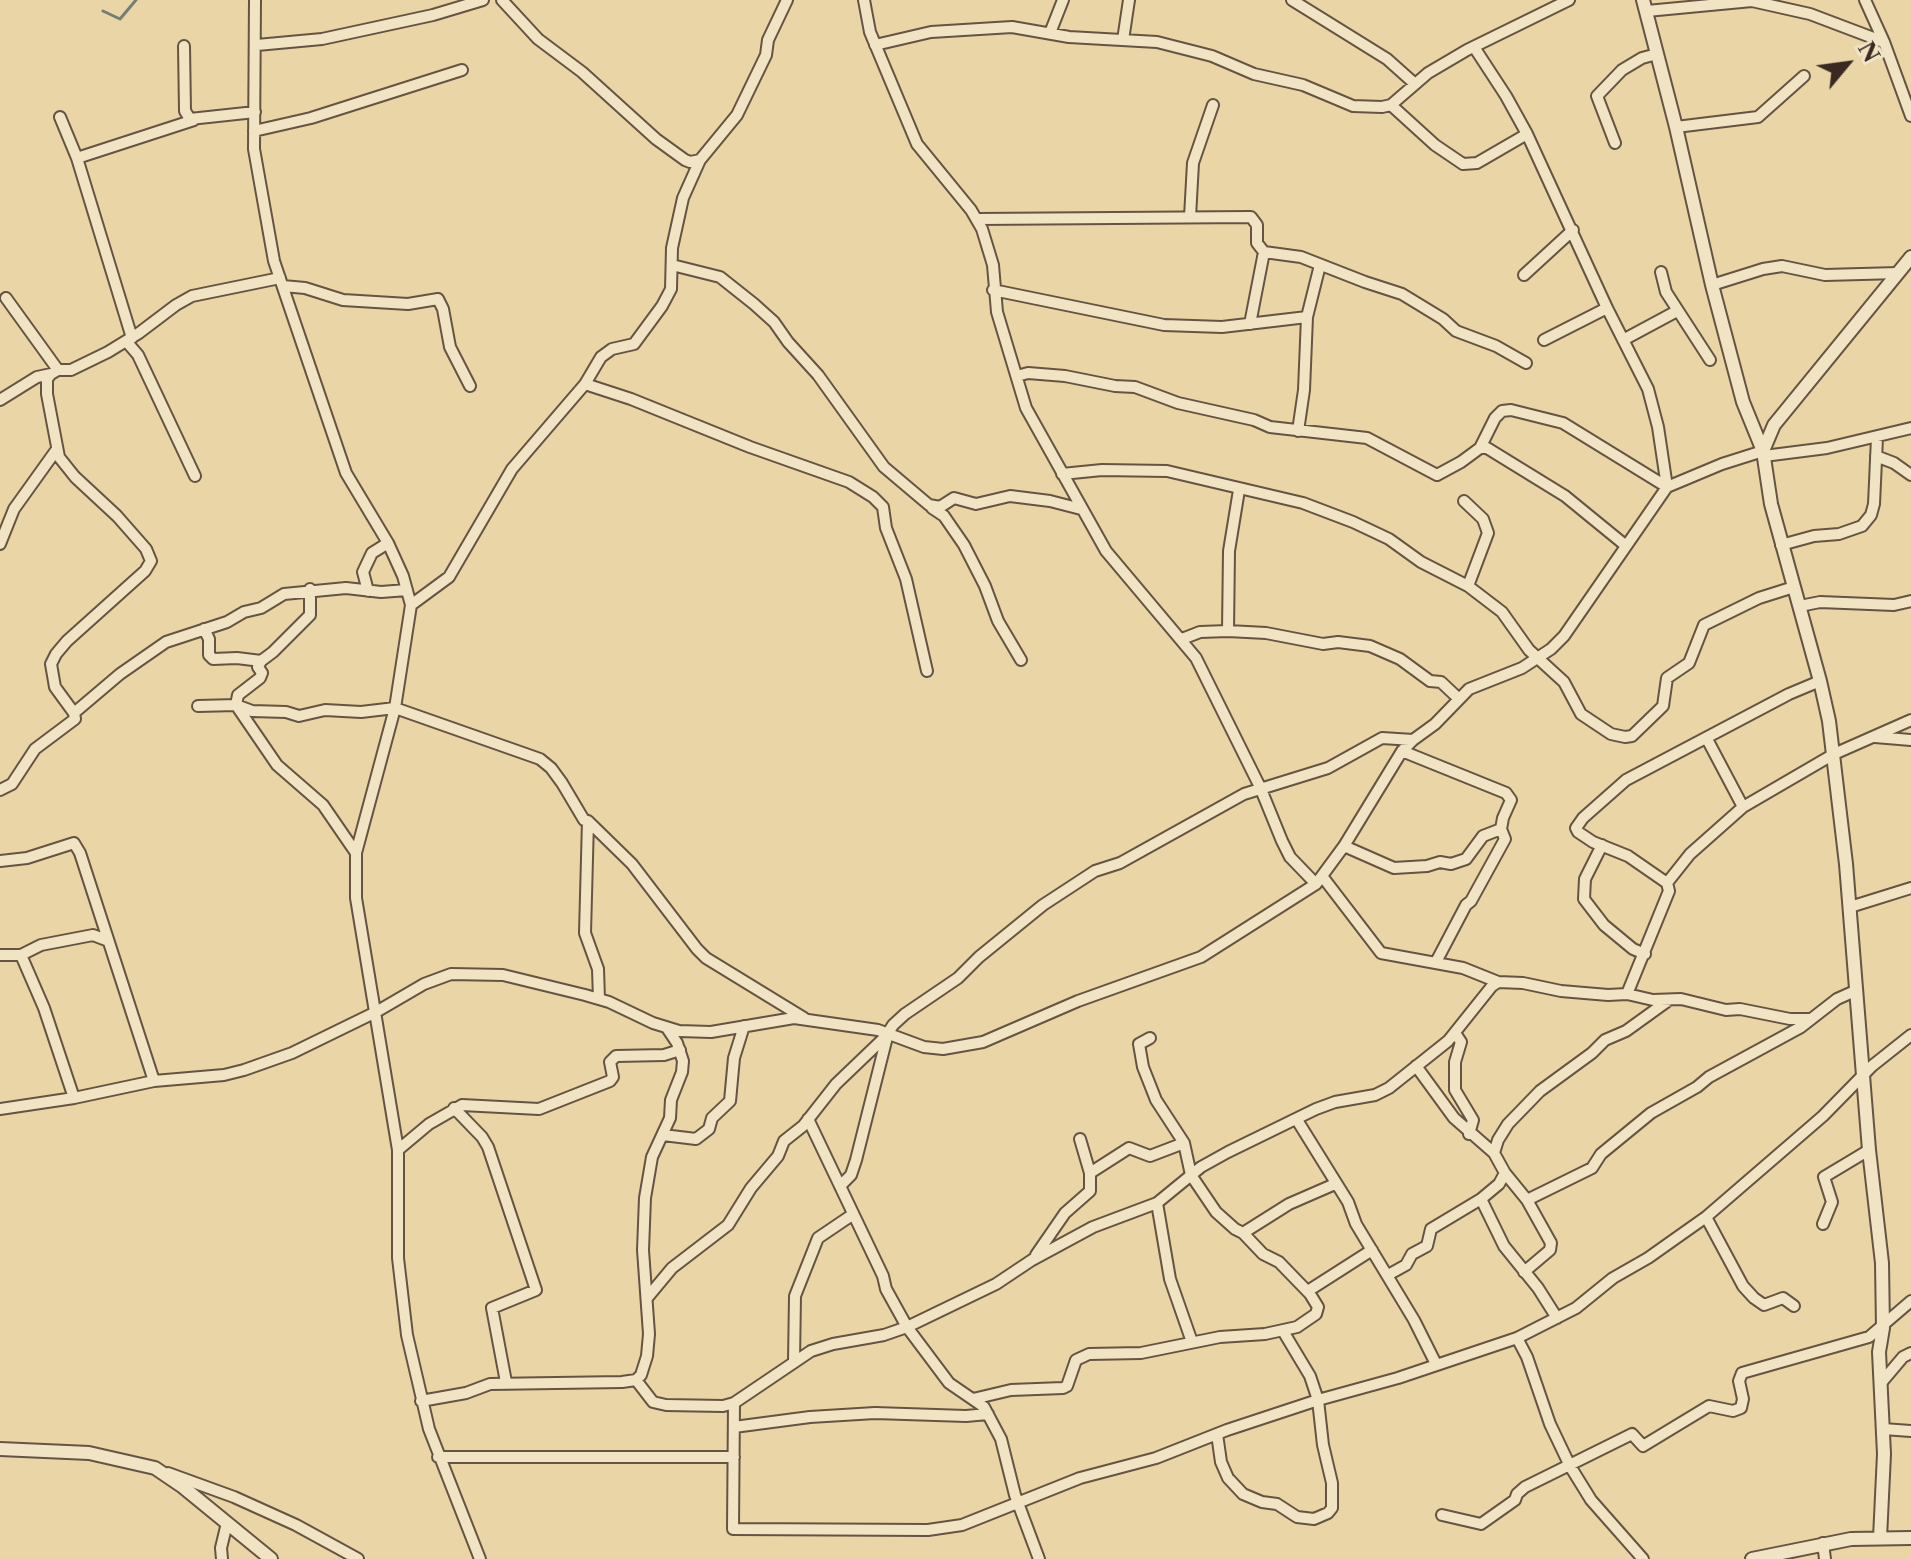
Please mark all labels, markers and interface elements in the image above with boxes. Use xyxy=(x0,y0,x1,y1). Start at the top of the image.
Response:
north arrow xyxy=(1807,24,1887,104)
text: N xyxy=(1852,37,1885,67)

